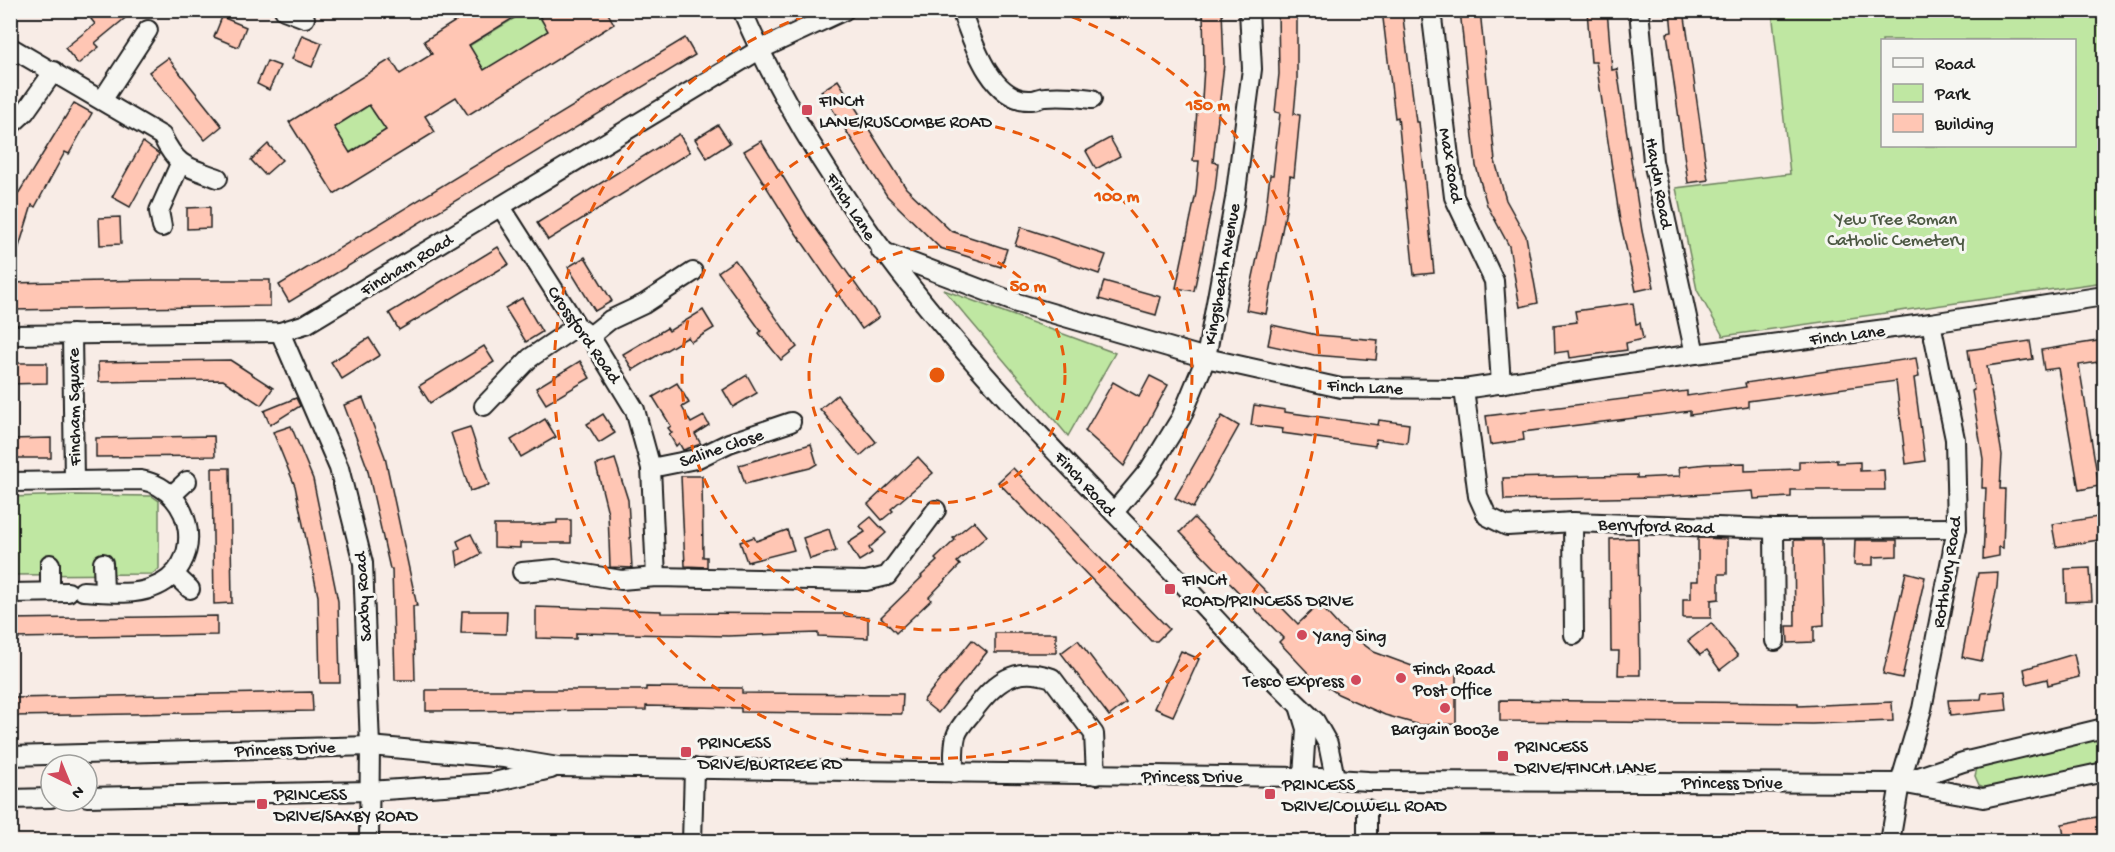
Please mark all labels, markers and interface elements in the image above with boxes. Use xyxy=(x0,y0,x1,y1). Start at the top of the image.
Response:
legend xyxy=(1881,39,2076,147)
text: Road xyxy=(1935,55,1976,76)
text: Park xyxy=(1934,85,1971,106)
place label: FINCH LANE/RUSCOMBE ROAD xyxy=(818,92,992,134)
text: 150 m xyxy=(1185,96,1230,117)
marker: FINCH LANE/RUSCOMBE ROAD xyxy=(800,103,814,117)
text: Building xyxy=(1934,115,1994,136)
street label: Max Road xyxy=(1433,126,1467,206)
street label: Haydn Road xyxy=(1639,136,1676,232)
street label: Finch Lane xyxy=(820,169,880,246)
text: 100 m xyxy=(1094,187,1140,208)
street label: Kingsheath Avenue xyxy=(1201,201,1246,347)
park label: Yew Tree Roman Catholic Cemetery xyxy=(1827,210,1965,252)
street label: Fincham Road xyxy=(357,230,458,302)
text: 50 m xyxy=(1010,277,1047,298)
street label: Crossford Road xyxy=(542,283,625,389)
street label: Finch Lane xyxy=(1807,321,1887,352)
street label: Fincham Square xyxy=(64,347,87,467)
centre of rings xyxy=(927,365,947,385)
street label: Finch Lane xyxy=(1325,376,1404,401)
street label: Saline Close xyxy=(677,425,767,474)
street label: Finch Road xyxy=(1048,447,1120,523)
street label: Rothbury Road xyxy=(1929,514,1968,630)
street label: Berryford Road xyxy=(1597,515,1715,540)
street label: Saxby Road xyxy=(351,550,378,642)
place label: FINCH ROAD/PRINCESS DRIVE xyxy=(1181,571,1354,613)
marker: FINCH ROAD/PRINCESS DRIVE xyxy=(1163,582,1177,596)
place label: Yang Sing xyxy=(1312,627,1386,648)
marker: Yang Sing xyxy=(1295,628,1309,642)
place label: Finch Road Post Office xyxy=(1412,660,1495,702)
marker: Finch Road Post Office xyxy=(1394,671,1408,685)
place label: Tesco Express xyxy=(1242,672,1345,693)
marker: Tesco Express xyxy=(1349,673,1363,687)
marker: Bargain Booze xyxy=(1438,701,1452,715)
place label: Bargain Booze xyxy=(1390,720,1500,741)
place label: PRINCESS DRIVE/BURTREE RD xyxy=(697,734,843,776)
street label: Princess Drive xyxy=(233,738,337,763)
place label: PRINCESS DRIVE/FINCH LANE xyxy=(1514,738,1657,780)
marker: PRINCESS DRIVE/BURTREE RD xyxy=(679,745,693,759)
marker: PRINCESS DRIVE/FINCH LANE xyxy=(1496,749,1510,763)
north arrow xyxy=(39,753,99,813)
street label: Princess Drive xyxy=(1141,768,1243,789)
street label: Princess Drive xyxy=(1681,774,1783,795)
place label: PRINCESS DRIVE/COLWELL ROAD xyxy=(1281,776,1447,818)
text: N xyxy=(66,781,87,802)
place label: PRINCESS DRIVE/SAXBY ROAD xyxy=(273,786,418,828)
marker: PRINCESS DRIVE/COLWELL ROAD xyxy=(1263,787,1277,801)
marker: PRINCESS DRIVE/SAXBY ROAD xyxy=(255,797,269,811)

